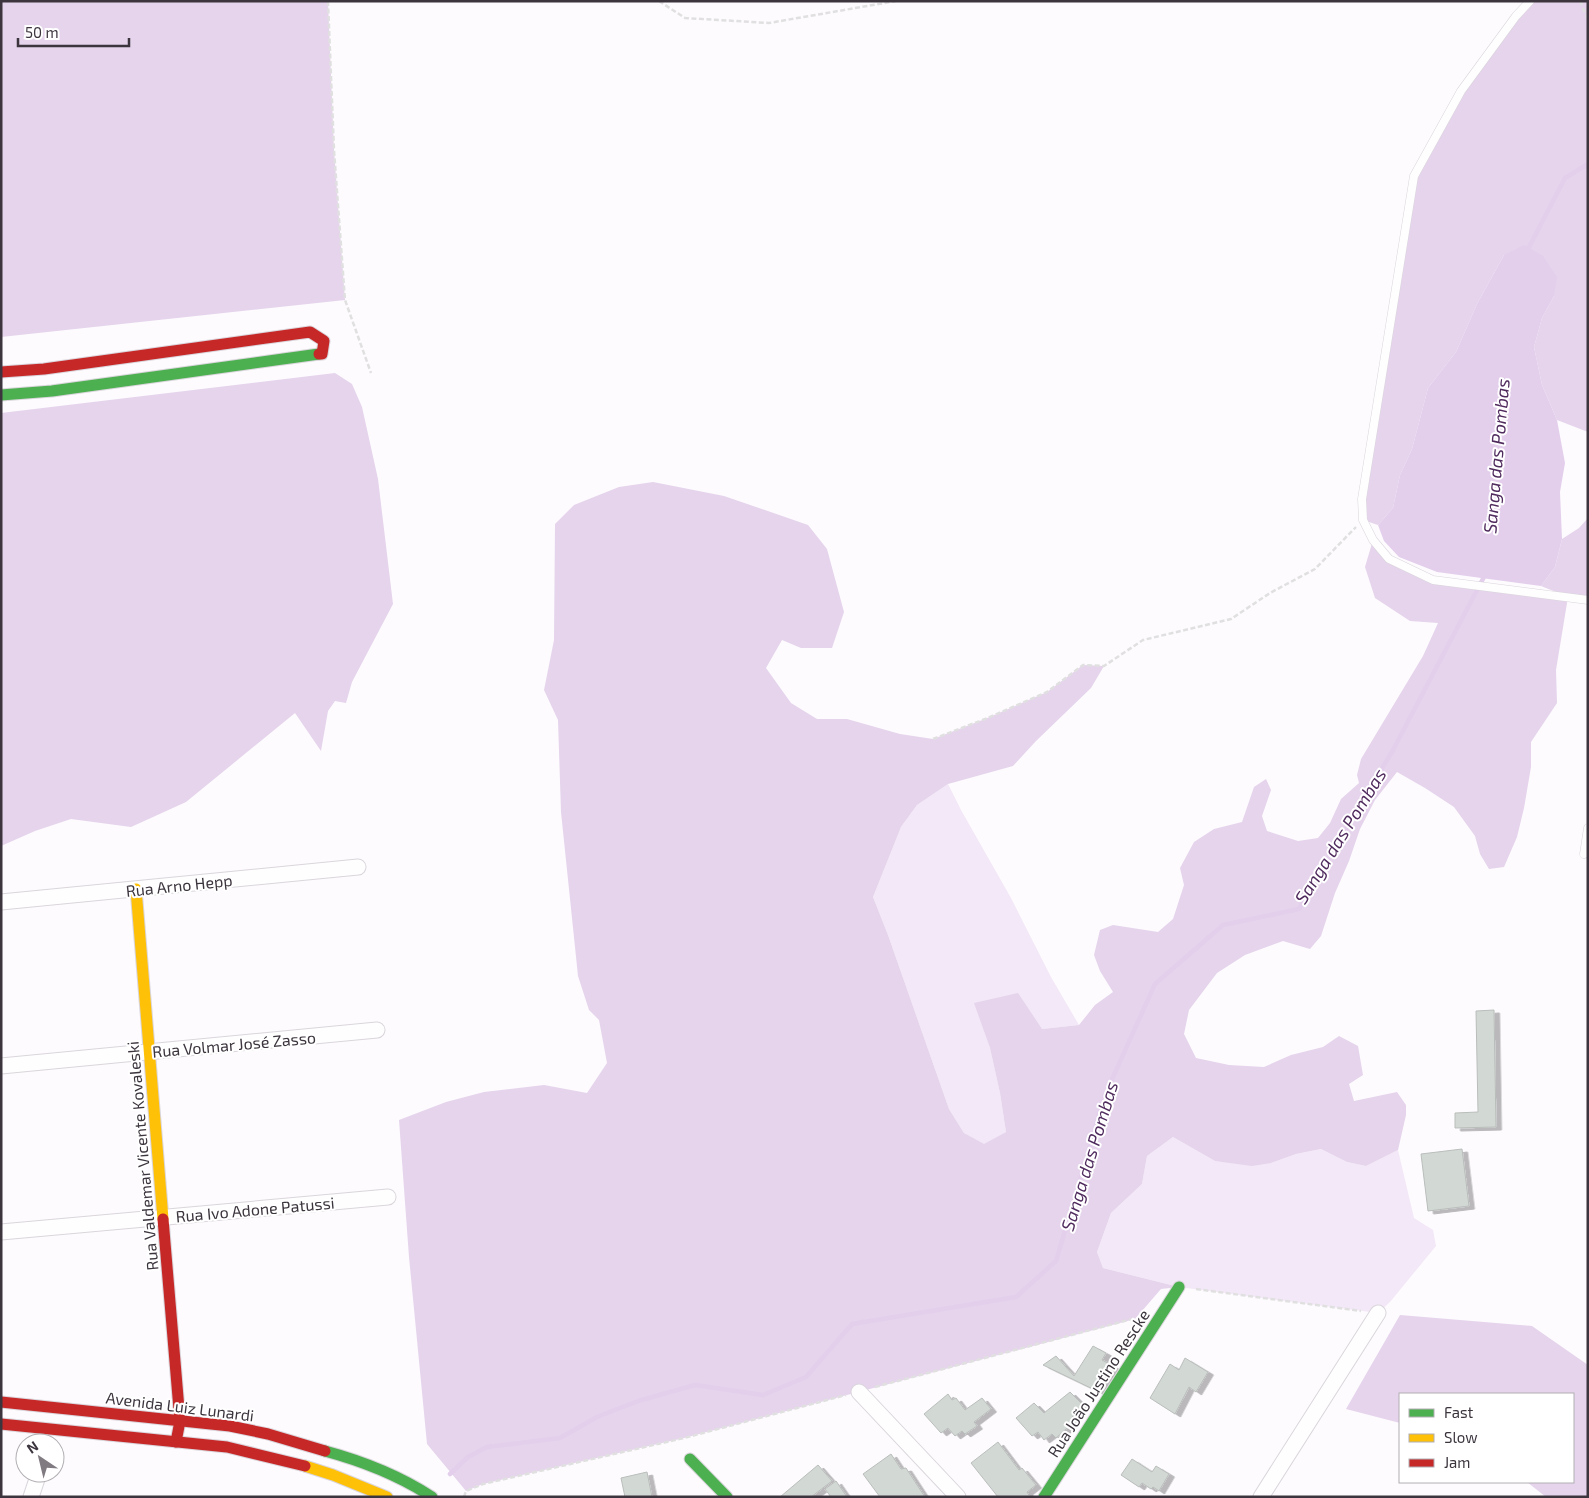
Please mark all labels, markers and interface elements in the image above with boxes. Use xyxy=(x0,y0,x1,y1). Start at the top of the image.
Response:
scale bar xyxy=(18,15,129,47)
text: 50 m xyxy=(25,23,59,41)
water label: Sanga das Pombas xyxy=(1478,378,1514,534)
water label: Sanga das Pombas xyxy=(1289,764,1391,908)
street label: Rua Arno Hepp xyxy=(125,870,233,900)
street label: Rua Volmar José Zasso xyxy=(151,1027,317,1061)
street label: Rua Valdemar Vicente Kovaleski xyxy=(123,1041,161,1271)
water label: Sanga das Pombas xyxy=(1056,1078,1122,1234)
street label: Rua Ivo Adone Patussi xyxy=(175,1193,335,1225)
street label: Rua João Justino Rescke xyxy=(1043,1306,1153,1460)
street label: Avenida Luiz Lunardi xyxy=(105,1387,255,1425)
legend xyxy=(1399,1393,1574,1483)
text: Fast xyxy=(1444,1403,1474,1421)
text: Slow xyxy=(1444,1428,1478,1446)
north arrow xyxy=(15,1433,65,1483)
text: N xyxy=(23,1437,41,1457)
text: Jam xyxy=(1444,1453,1470,1471)

